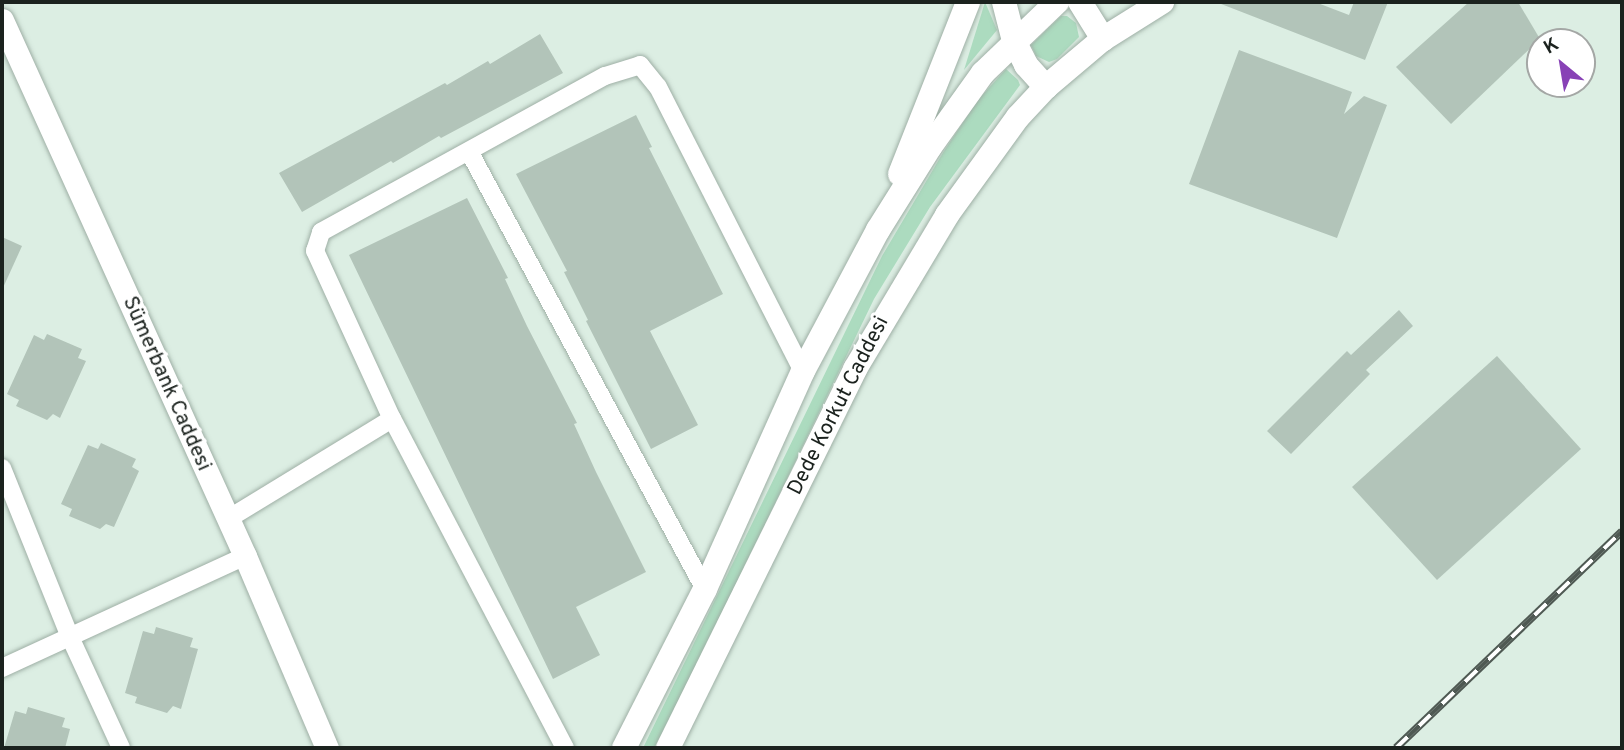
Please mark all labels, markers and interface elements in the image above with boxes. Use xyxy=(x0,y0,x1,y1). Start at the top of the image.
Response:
north arrow xyxy=(1526,28,1596,98)
text: K xyxy=(1540,33,1563,60)
street label: Sümerbank Caddesi xyxy=(116,293,216,475)
street label: Dede Korkut Caddesi xyxy=(783,312,895,500)

